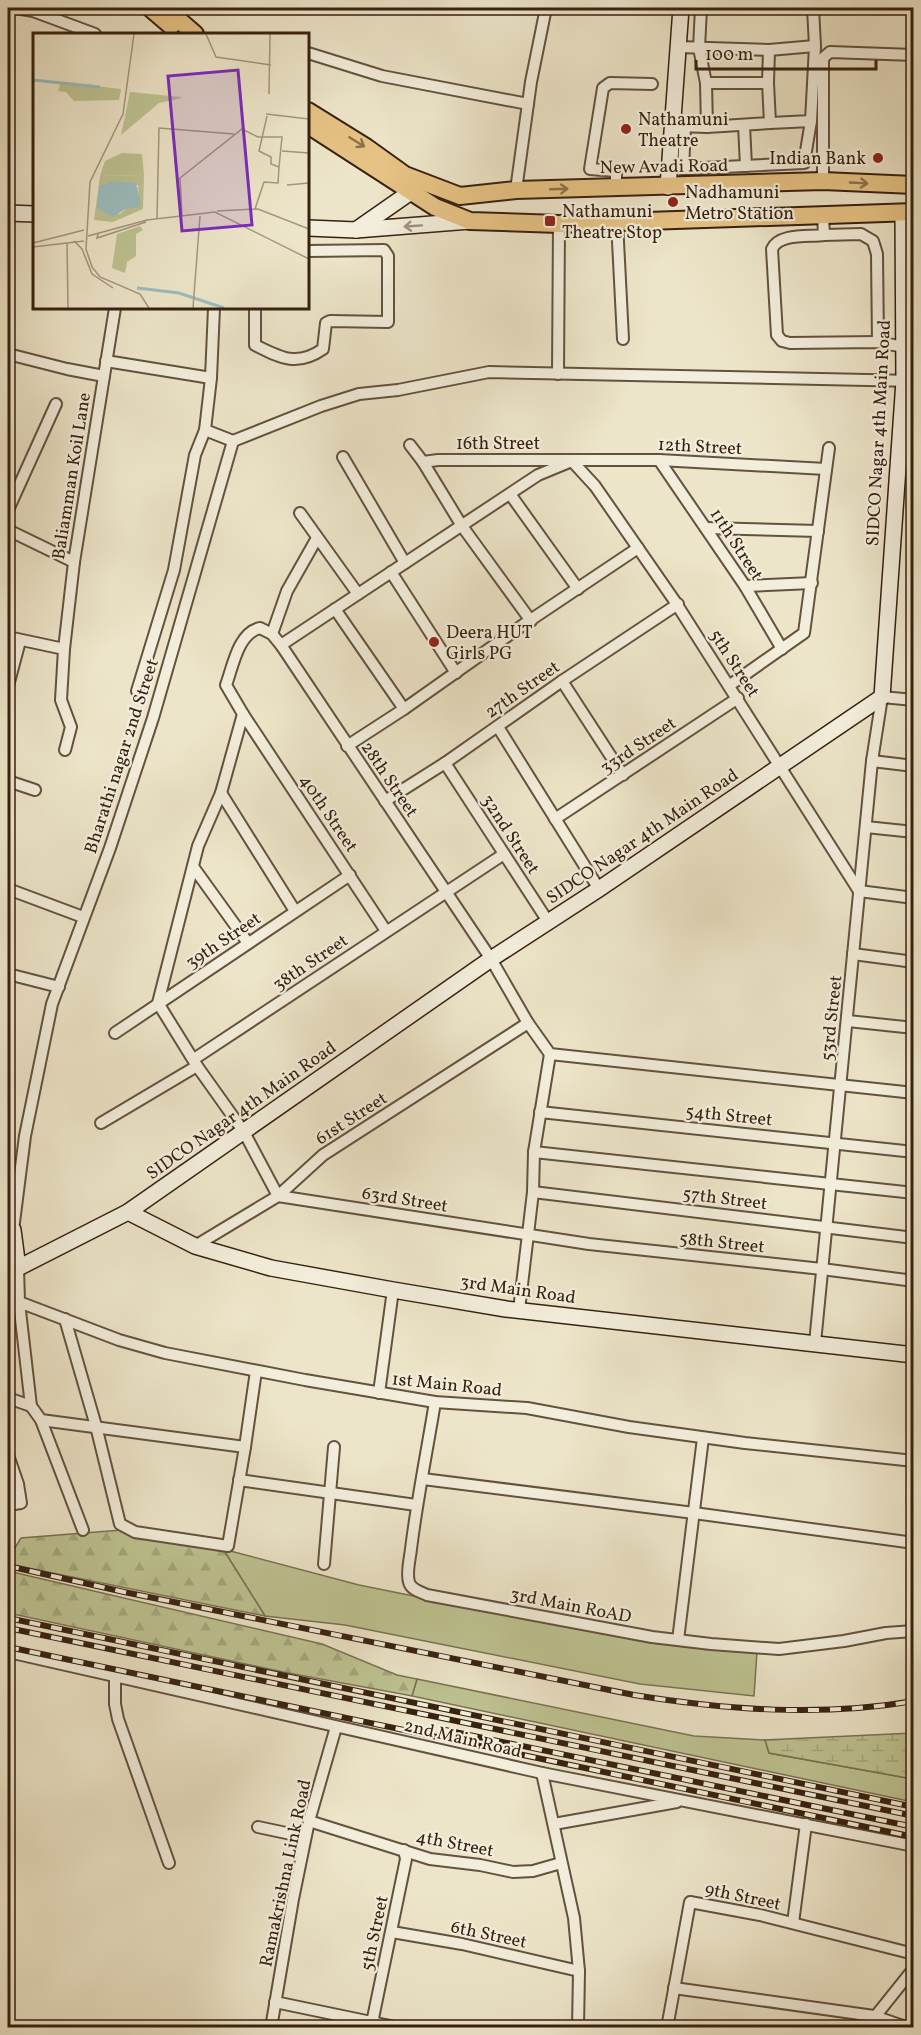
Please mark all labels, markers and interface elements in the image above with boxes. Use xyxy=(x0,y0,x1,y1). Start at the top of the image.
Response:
inset map xyxy=(33,33,309,309)
scale bar xyxy=(696,33,876,71)
text: 100 m xyxy=(705,43,754,68)
place label: Nathamuni Theatre xyxy=(638,108,728,154)
marker: Nathamuni Theatre xyxy=(619,122,633,136)
one-way arrow xyxy=(348,136,365,148)
place label: Indian Bank xyxy=(769,147,866,172)
marker: Indian Bank xyxy=(871,151,885,165)
street label: New Avadi Road xyxy=(600,154,729,181)
one-way arrow xyxy=(848,177,868,188)
place label: Nadhamuni Metro Station xyxy=(685,181,794,227)
one-way arrow xyxy=(548,183,568,194)
marker: Nadhamuni Metro Station xyxy=(666,195,680,209)
place label: Nathamuni Theatre Stop xyxy=(562,200,662,246)
marker: Nathamuni Theatre Stop xyxy=(543,214,557,228)
one-way arrow xyxy=(404,221,423,232)
street label: SIDCO Nagar 4th Main Road xyxy=(861,319,898,547)
street label: Baliamman Koil Lane xyxy=(47,391,98,562)
street label: 16th Street xyxy=(456,432,540,457)
street label: 12th Street xyxy=(657,433,743,462)
street label: 11th Street xyxy=(703,504,769,586)
place label: Deera HUT Girls PG xyxy=(446,621,533,667)
street label: 5th Street xyxy=(702,625,765,703)
marker: Deera HUT Girls PG xyxy=(427,635,441,649)
street label: 27th Street xyxy=(481,655,565,725)
street label: Bharathi nagar 2nd Street xyxy=(79,656,166,857)
street label: 33rd Street xyxy=(596,712,682,781)
street label: 28th Street xyxy=(354,737,423,823)
street label: SIDCO Nagar 4th Main Road xyxy=(542,763,744,911)
street label: 40th Street xyxy=(293,770,363,858)
street label: 32nd Street xyxy=(475,790,545,880)
street label: 39th Street xyxy=(181,907,266,976)
street label: 38th Street xyxy=(268,929,354,998)
street label: 53rd Street xyxy=(816,974,849,1062)
street label: SIDCO Nagar 4th Main Road xyxy=(142,1036,342,1186)
street label: 61st Street xyxy=(311,1087,393,1152)
street label: 54th Street xyxy=(684,1100,774,1133)
street label: 63rd Street xyxy=(360,1181,449,1220)
street label: 57th Street xyxy=(681,1182,769,1217)
street label: 58th Street xyxy=(678,1227,766,1260)
street label: 3rd Main Road xyxy=(458,1270,577,1311)
street label: 1st Main Road xyxy=(390,1367,503,1404)
street label: 3rd Main RoAD xyxy=(508,1582,633,1630)
street label: 2nd Main Road xyxy=(401,1714,524,1765)
street label: Ramakrishna Link Road xyxy=(254,1777,319,1969)
street label: 4th Street xyxy=(414,1825,496,1864)
street label: 9th Street xyxy=(702,1877,783,1918)
street label: 5th Street xyxy=(355,1893,396,1973)
street label: 6th Street xyxy=(448,1915,529,1956)

